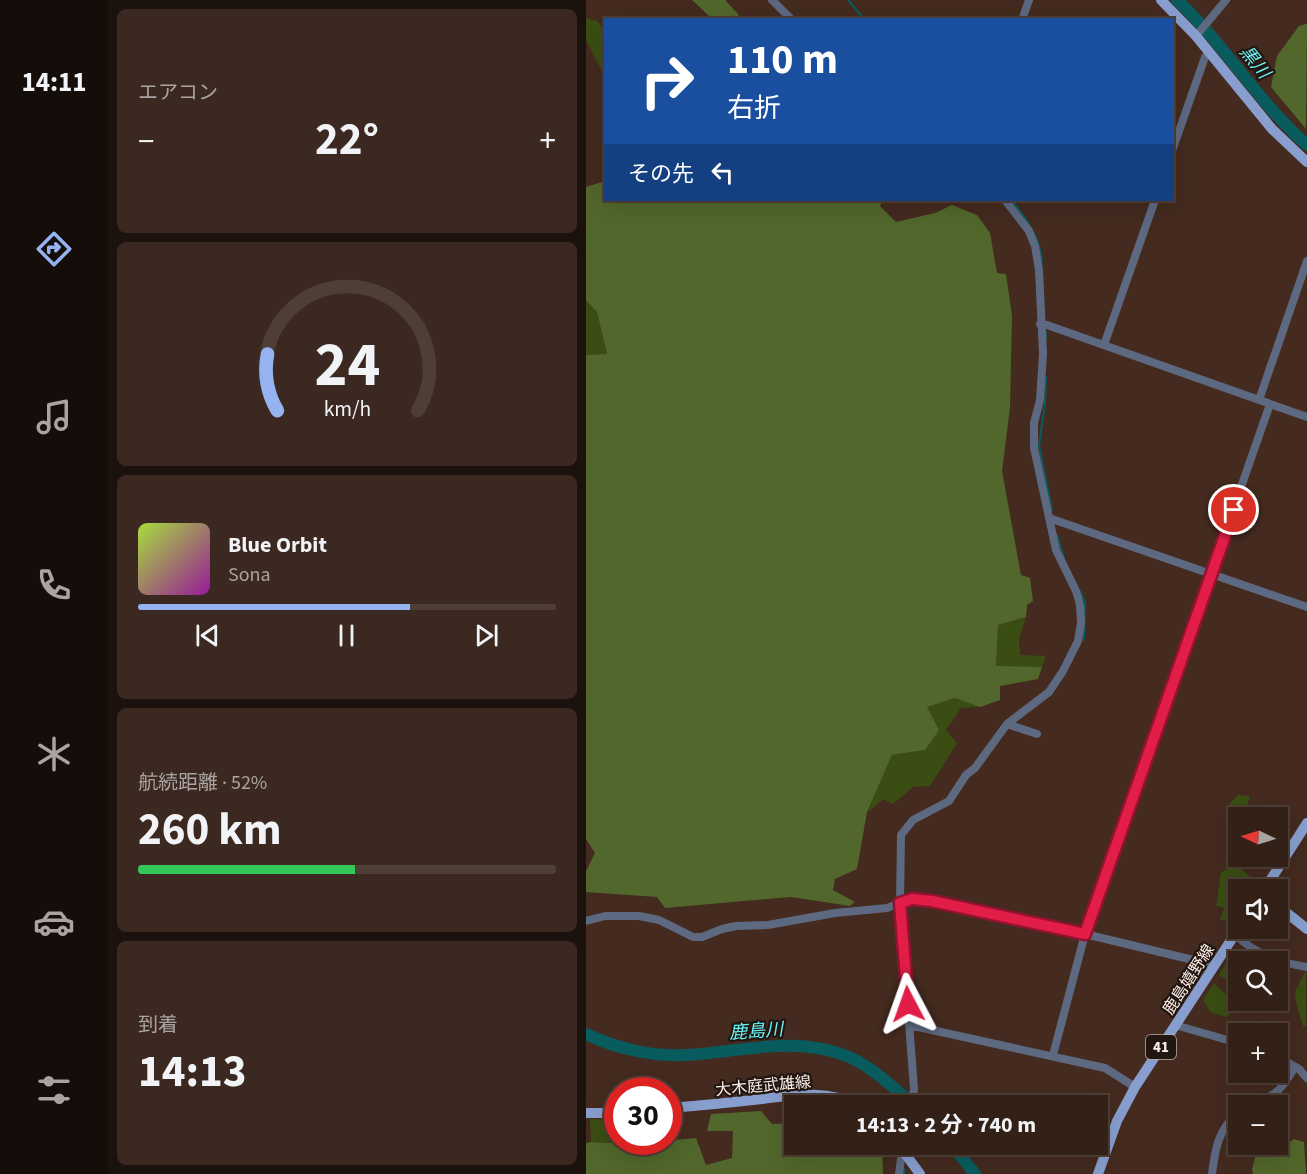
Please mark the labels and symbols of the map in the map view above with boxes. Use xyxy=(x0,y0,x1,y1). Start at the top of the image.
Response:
water label: 黒川 xyxy=(1234,40,1277,86)
pin xyxy=(1208,484,1259,535)
north arrow xyxy=(1228,807,1288,867)
street label: 鹿島嬉野線 xyxy=(1158,940,1220,1019)
position arrow xyxy=(876,972,940,1036)
water label: 鹿島川 xyxy=(728,1017,786,1046)
road number: 41 xyxy=(1146,1035,1176,1059)
street label: 大木庭武雄線 xyxy=(714,1071,812,1101)
speed limit sign: 30 xyxy=(604,1077,682,1155)

